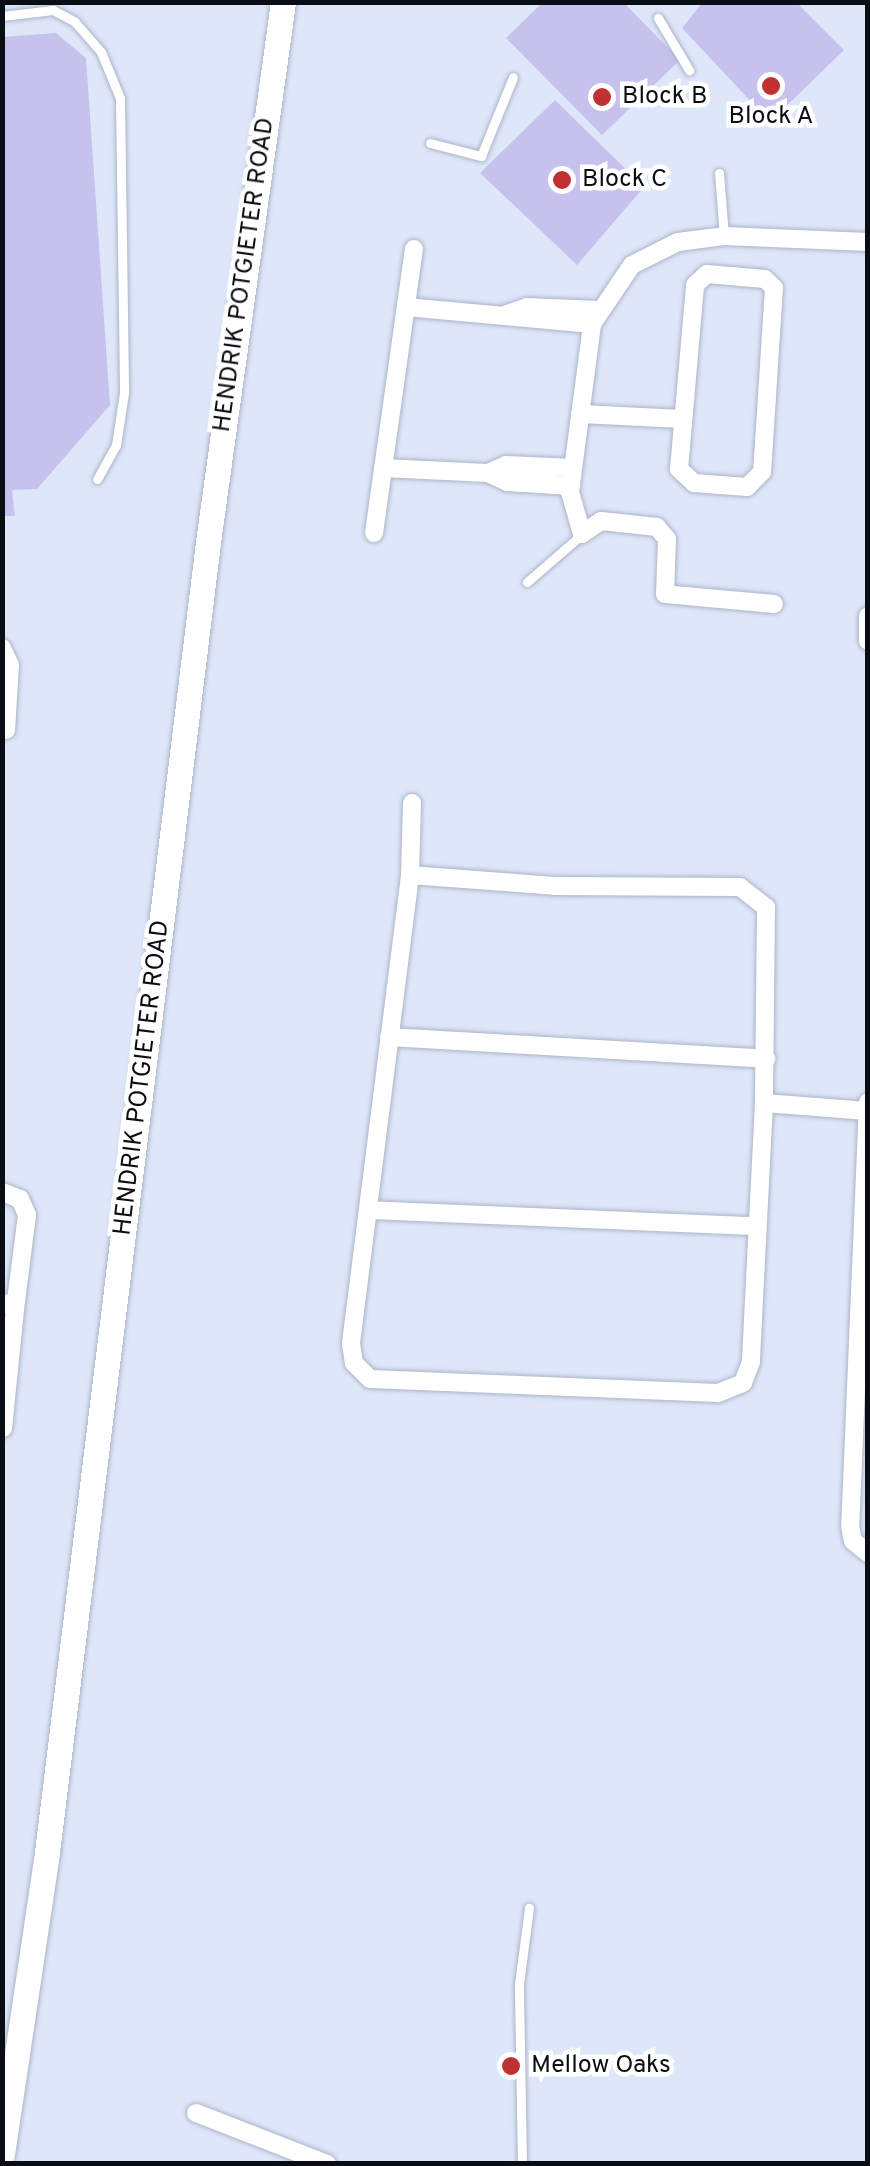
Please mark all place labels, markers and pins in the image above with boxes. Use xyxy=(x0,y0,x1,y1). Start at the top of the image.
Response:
marker: Block A xyxy=(760,75,782,97)
place label: Block B xyxy=(622,82,707,112)
marker: Block B xyxy=(591,86,613,108)
place label: Block A xyxy=(728,102,814,132)
place label: Block C xyxy=(582,165,667,195)
marker: Block C xyxy=(551,169,573,191)
place label: Mellow Oaks xyxy=(531,2051,671,2081)
marker: Mellow Oaks xyxy=(500,2055,522,2077)

